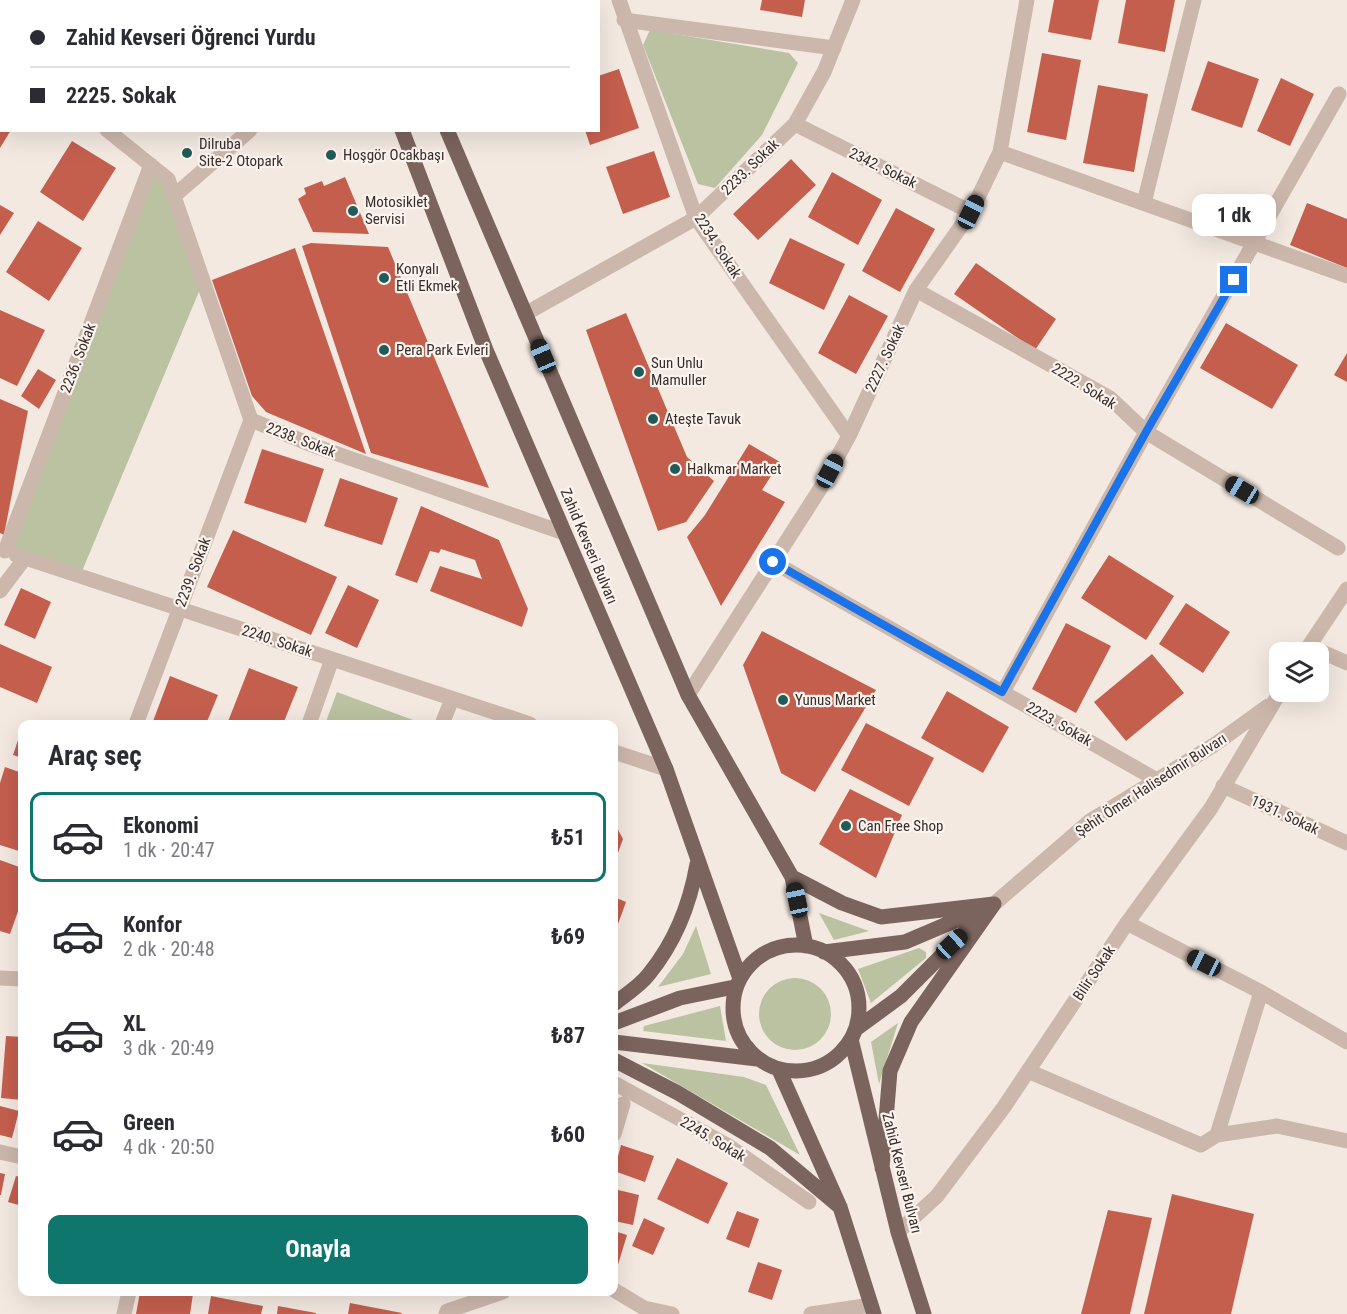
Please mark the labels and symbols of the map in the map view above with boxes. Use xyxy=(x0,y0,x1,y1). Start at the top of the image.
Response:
place label: Dilruba Site-2 Otopark xyxy=(199,135,283,170)
street label: 2233. Sokak xyxy=(717,135,783,199)
street label: 2342. Sokak xyxy=(846,144,920,192)
marker: Dilruba Site-2 Otopark xyxy=(180,146,194,160)
place label: Hoşgör Ocakbaşı xyxy=(343,146,444,164)
marker: Hoşgör Ocakbaşı xyxy=(324,148,338,162)
car xyxy=(955,192,987,232)
place label: Motosiklet Servisi xyxy=(365,193,428,228)
callout: 1 dk xyxy=(1192,193,1276,235)
marker: Motosiklet Servisi xyxy=(346,204,360,218)
street label: 2234. Sokak xyxy=(691,210,746,282)
place label: Konyalı Etli Ekmek xyxy=(396,260,458,295)
route end xyxy=(1220,266,1247,293)
marker: Konyalı Etli Ekmek xyxy=(377,271,391,285)
street label: 2236. Sokak xyxy=(57,320,100,395)
street label: 2227. Sokak xyxy=(861,321,909,395)
car xyxy=(528,336,558,376)
place label: Pera Park Evleri xyxy=(396,341,489,359)
marker: Pera Park Evleri xyxy=(377,343,391,357)
place label: Sun Unlu Mamuller xyxy=(651,354,707,389)
street label: 2222. Sokak xyxy=(1048,359,1120,413)
marker: Sun Unlu Mamuller xyxy=(632,365,646,379)
place label: Ateşte Tavuk xyxy=(665,410,741,428)
marker: Ateşte Tavuk xyxy=(646,412,660,426)
street label: 2238. Sokak xyxy=(264,419,339,462)
car xyxy=(814,451,846,491)
place label: Halkmar Market xyxy=(687,460,781,478)
marker: Halkmar Market xyxy=(668,462,682,476)
car xyxy=(1222,473,1262,507)
street label: Zahid Kevseri Bulvarı xyxy=(557,486,621,606)
street label: 2239. Sokak xyxy=(172,534,215,609)
route start xyxy=(759,548,786,575)
street label: 2240. Sokak xyxy=(239,621,315,661)
place label: Yunus Market xyxy=(795,691,876,709)
marker: Yunus Market xyxy=(776,693,790,707)
street label: 2223. Sokak xyxy=(1023,698,1095,750)
street label: Şehit Ömer Halisedmir Bulvarı xyxy=(1072,729,1230,841)
street label: 1931. Sokak xyxy=(1248,791,1322,839)
place label: Can Free Shop xyxy=(858,817,943,835)
marker: Can Free Shop xyxy=(839,819,853,833)
car xyxy=(784,881,810,919)
car xyxy=(933,925,971,963)
street label: Bilir Sokak xyxy=(1069,942,1119,1004)
car xyxy=(1184,947,1224,979)
street label: Zahid Kevseri Bulvarı xyxy=(878,1111,926,1235)
street label: 2245. Sokak xyxy=(677,1112,749,1166)

